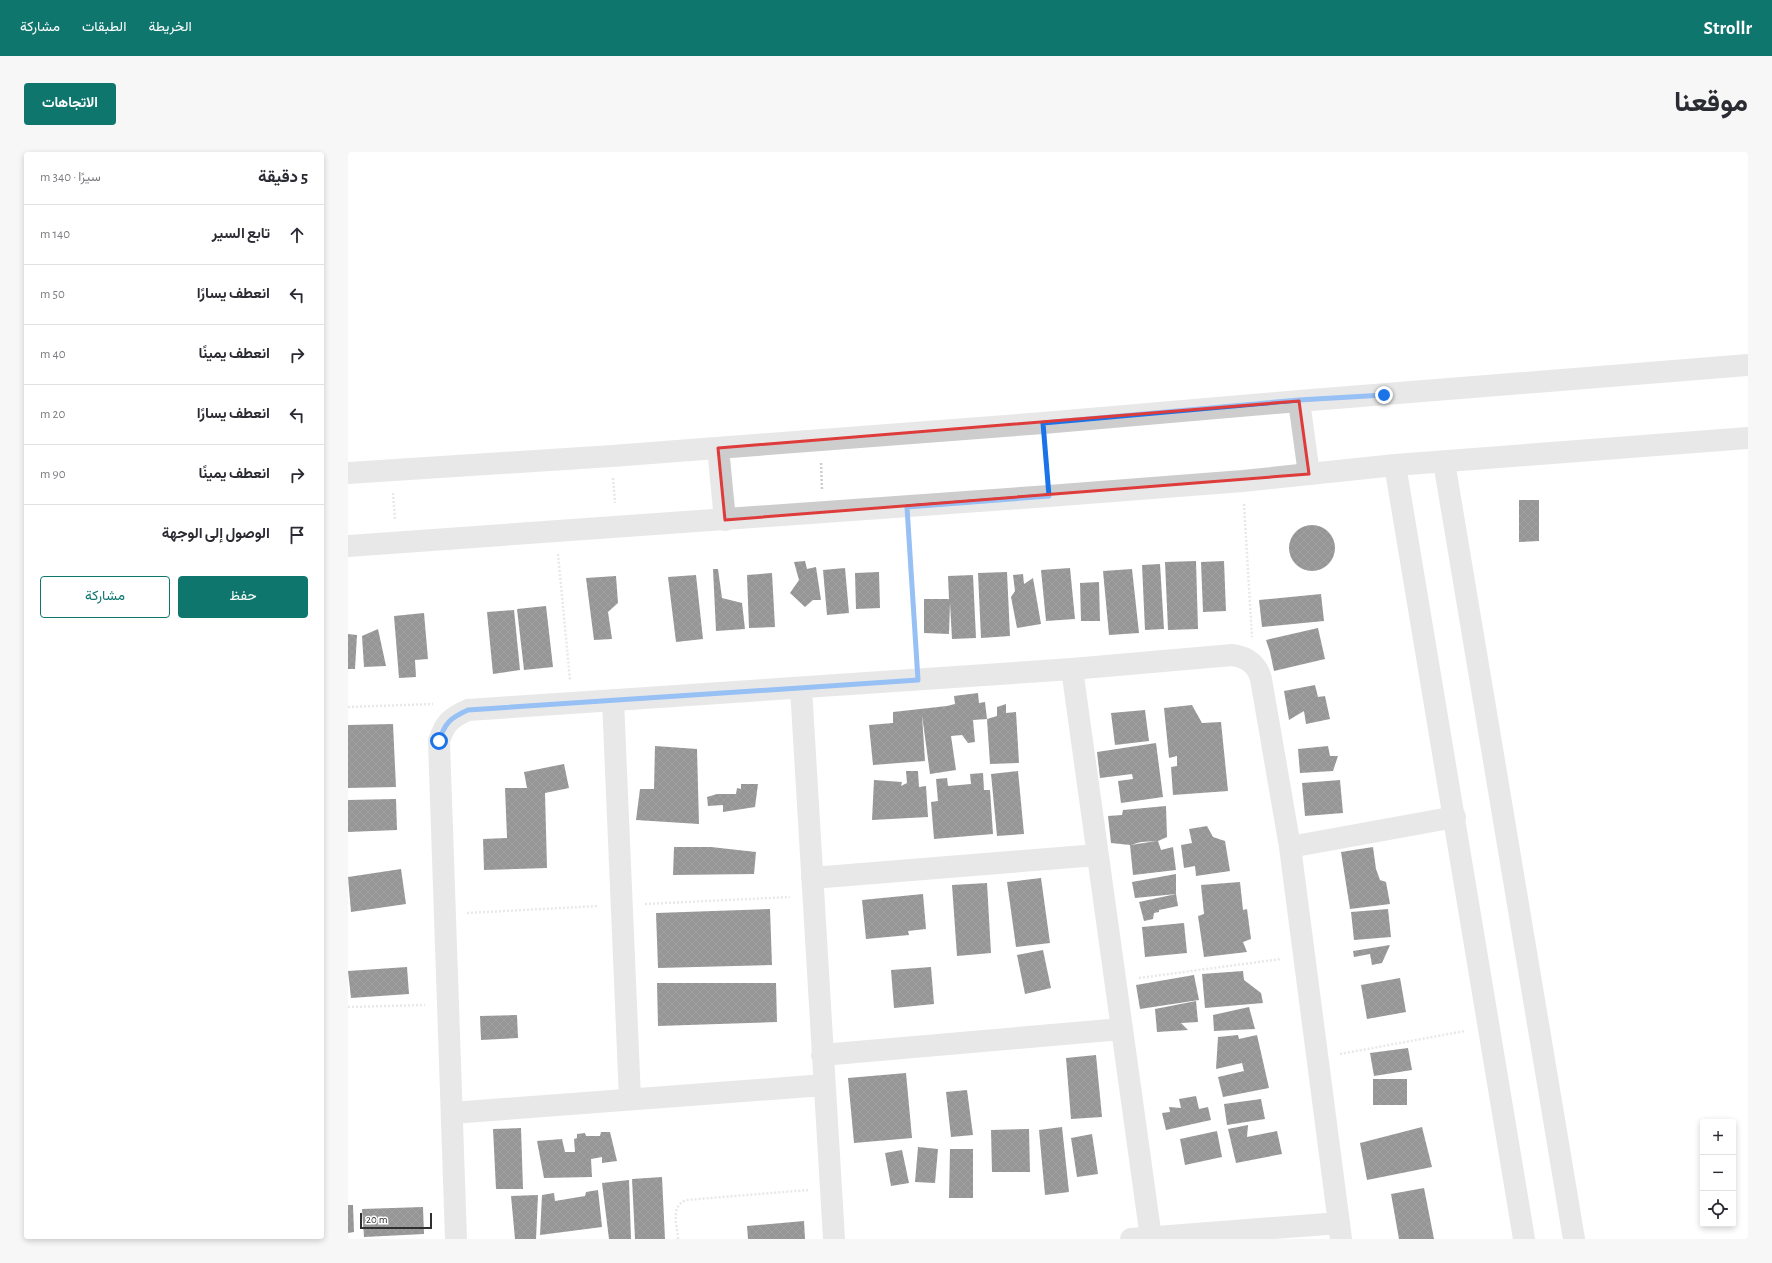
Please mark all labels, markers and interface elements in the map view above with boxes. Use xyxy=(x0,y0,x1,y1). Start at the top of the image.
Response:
text: Strollr xyxy=(1704,19,1752,38)
text: مشاركة xyxy=(20,20,60,34)
text: الطبقات xyxy=(82,20,126,34)
text: الخريطة xyxy=(148,20,192,34)
button: الاتجاهات xyxy=(24,83,116,125)
text: موقعنا xyxy=(1674,89,1748,117)
text: 5 دقيقة xyxy=(258,168,308,185)
text: سيرًا · 340 m xyxy=(40,171,101,184)
icon: ahead xyxy=(286,224,308,246)
text: تابع السير xyxy=(212,226,270,241)
text: 140 m xyxy=(40,228,70,241)
icon: left xyxy=(286,284,308,306)
text: انعطف يسارًا xyxy=(197,286,270,301)
text: 50 m xyxy=(40,288,65,301)
icon: right xyxy=(286,344,308,366)
text: انعطف يمينًا xyxy=(199,346,270,361)
text: 40 m xyxy=(40,348,66,361)
route end xyxy=(1375,386,1393,404)
icon: left xyxy=(286,404,308,426)
text: انعطف يسارًا xyxy=(197,406,270,421)
text: 20 m xyxy=(40,408,65,421)
icon: right xyxy=(286,464,308,486)
text: انعطف يمينًا xyxy=(199,466,270,481)
text: 90 m xyxy=(40,468,66,481)
icon: arrive xyxy=(286,524,308,546)
text: الوصول إلى الوجهة xyxy=(162,526,270,541)
button: مشاركة xyxy=(40,576,170,618)
button: حفظ xyxy=(178,576,308,618)
route start xyxy=(430,732,448,750)
map controls xyxy=(1700,1119,1736,1227)
button: + xyxy=(1700,1119,1736,1155)
button: − xyxy=(1700,1155,1736,1191)
button: locate xyxy=(1700,1191,1736,1227)
scale bar xyxy=(360,1211,432,1230)
text: 20 m xyxy=(366,1214,387,1225)

